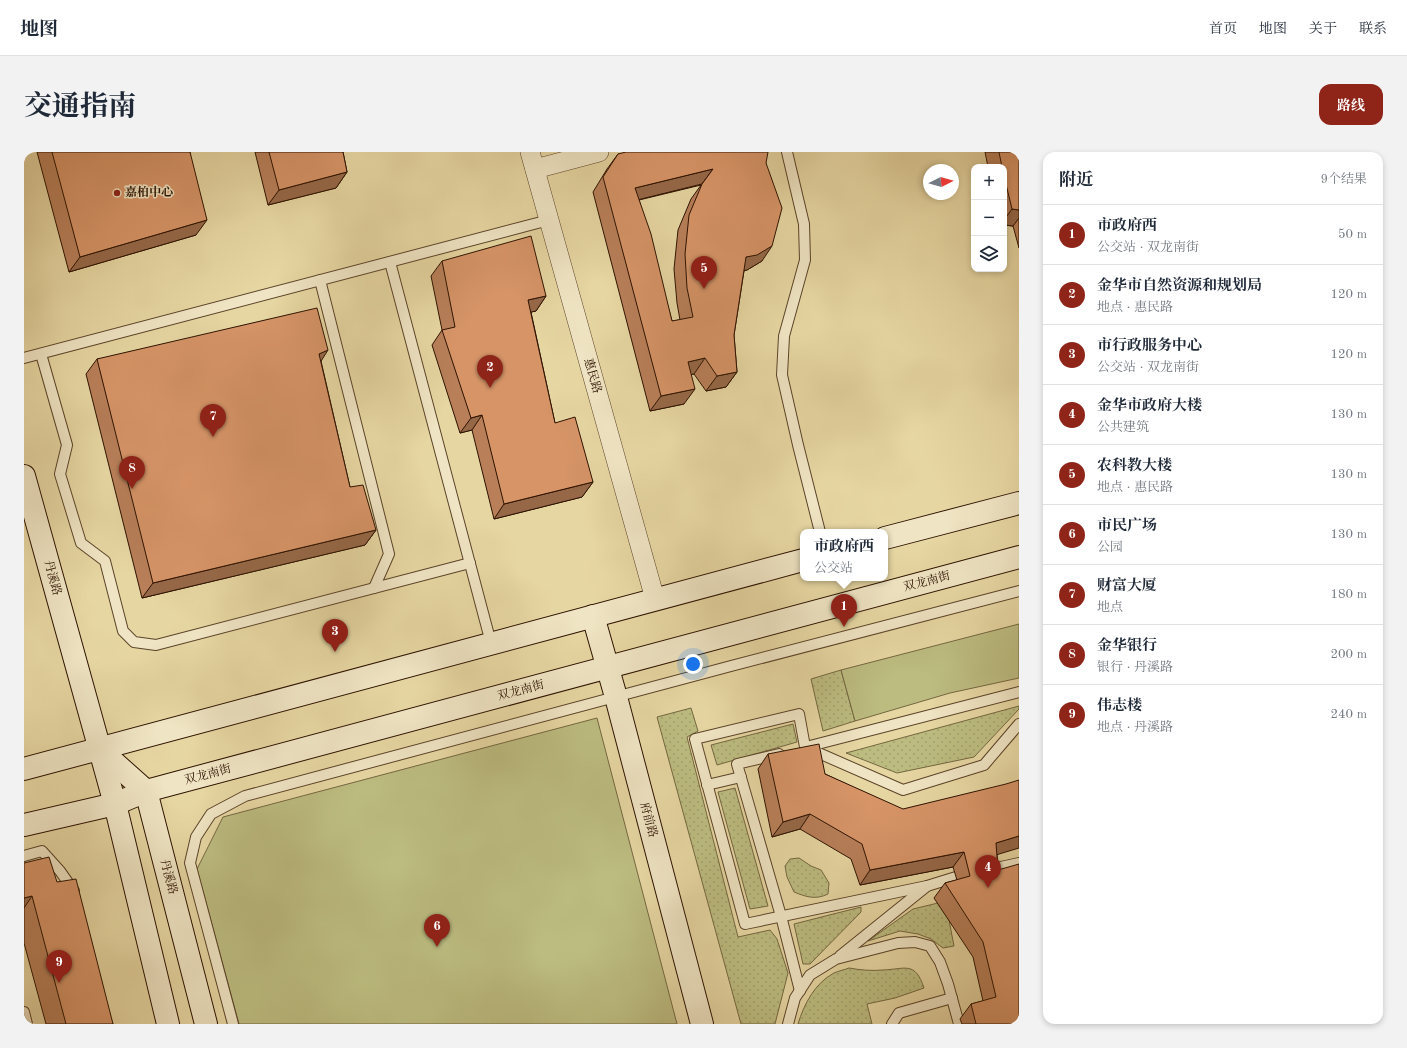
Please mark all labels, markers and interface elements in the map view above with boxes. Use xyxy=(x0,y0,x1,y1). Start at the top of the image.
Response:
text: 地图 xyxy=(20,21,58,40)
text: 首页 xyxy=(1209,22,1237,36)
text: 地图 xyxy=(1259,22,1287,36)
text: 关于 xyxy=(1309,22,1337,36)
text: 联系 xyxy=(1359,22,1387,36)
button: 路线 xyxy=(1319,84,1383,125)
text: 交通指南 xyxy=(24,94,136,122)
north arrow xyxy=(923,164,959,200)
map controls xyxy=(971,164,1007,272)
button: + xyxy=(971,164,1007,200)
text: 附近 xyxy=(1059,172,1093,189)
text: 9个结果 xyxy=(1320,173,1367,186)
place label: 嘉柏中心 xyxy=(125,185,173,199)
marker: 嘉柏中心 xyxy=(112,188,122,198)
button: − xyxy=(971,200,1007,236)
text: 市政府西 xyxy=(1097,219,1157,234)
text: 1 xyxy=(1068,228,1076,241)
text: 50 m xyxy=(1338,228,1367,241)
button: layers xyxy=(971,236,1007,272)
text: 公交站 · 双龙南街 xyxy=(1097,241,1199,254)
pin: 5 xyxy=(691,256,717,289)
text: 金华市自然资源和规划局 xyxy=(1097,279,1262,294)
text: 2 xyxy=(1068,288,1076,301)
text: 120 m xyxy=(1330,288,1367,301)
text: 地点 · 惠民路 xyxy=(1097,301,1173,314)
text: 市行政服务中心 xyxy=(1097,339,1202,354)
text: 3 xyxy=(1068,348,1076,361)
text: 120 m xyxy=(1330,348,1367,361)
pin: 2 xyxy=(477,355,503,388)
street label: 惠民路 xyxy=(581,356,605,395)
text: 公交站 · 双龙南街 xyxy=(1097,361,1199,374)
text: 金华市政府大楼 xyxy=(1097,399,1202,414)
pin: 7 xyxy=(200,404,226,437)
text: 4 xyxy=(1068,408,1076,421)
text: 130 m xyxy=(1330,408,1367,421)
text: 公共建筑 xyxy=(1097,421,1149,434)
pin: 8 xyxy=(119,456,145,489)
text: 农科教大楼 xyxy=(1097,459,1172,474)
text: 5 xyxy=(1068,468,1076,481)
text: 130 m xyxy=(1330,468,1367,481)
text: 地点 · 惠民路 xyxy=(1097,481,1173,494)
text: 市民广场 xyxy=(1097,519,1157,534)
text: 6 xyxy=(1068,528,1076,541)
text: 130 m xyxy=(1330,528,1367,541)
popup xyxy=(800,529,888,581)
text: 市政府西 xyxy=(814,540,874,555)
text: 公园 xyxy=(1097,541,1123,554)
street label: 丹溪路 xyxy=(42,559,64,597)
text: 公交站 xyxy=(814,562,853,575)
street label: 双龙南街 xyxy=(902,568,953,594)
text: 财富大厦 xyxy=(1097,579,1157,594)
text: 7 xyxy=(1068,588,1076,601)
text: 180 m xyxy=(1330,588,1367,601)
pin: 1 xyxy=(831,594,857,627)
text: 地点 xyxy=(1097,601,1123,614)
pin: 3 xyxy=(322,619,348,652)
text: 金华银行 xyxy=(1097,639,1157,654)
text: 8 xyxy=(1068,648,1076,661)
text: 200 m xyxy=(1330,648,1367,661)
your location xyxy=(683,654,703,674)
text: 银行 · 丹溪路 xyxy=(1097,661,1173,674)
street label: 双龙南街 xyxy=(496,677,547,703)
text: 伟志楼 xyxy=(1097,699,1142,714)
text: 9 xyxy=(1068,708,1076,721)
text: 240 m xyxy=(1330,708,1367,721)
text: 地点 · 丹溪路 xyxy=(1097,721,1173,734)
street label: 双龙南街 xyxy=(183,761,234,787)
street label: 府前路 xyxy=(638,801,660,839)
pin: 4 xyxy=(975,855,1001,888)
street label: 丹溪路 xyxy=(158,858,180,896)
pin: 6 xyxy=(424,914,450,947)
pin: 9 xyxy=(46,950,72,983)

